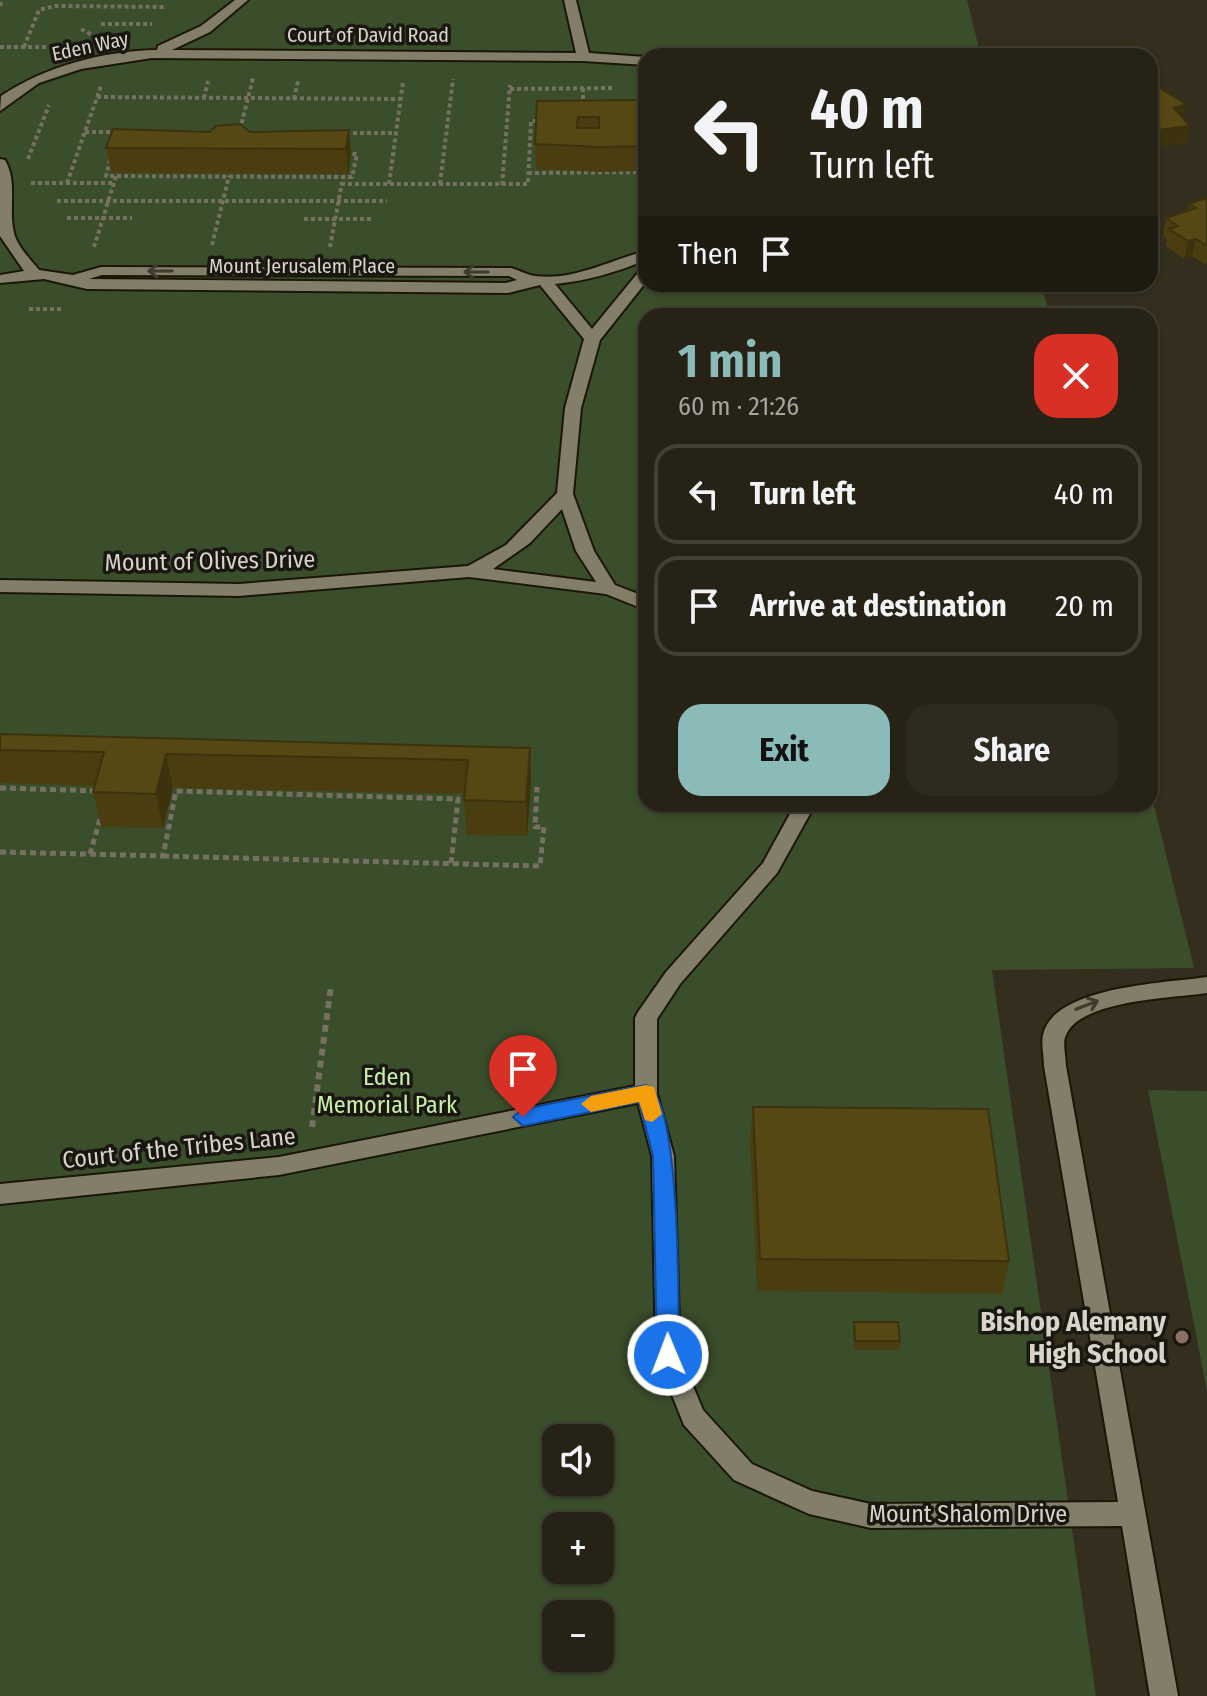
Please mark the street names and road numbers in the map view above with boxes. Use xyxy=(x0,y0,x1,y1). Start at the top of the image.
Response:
street label: Court of David Road xyxy=(287,23,449,47)
street label: Eden Way xyxy=(50,26,131,66)
street label: Mount Jerusalem Place xyxy=(209,254,395,278)
street label: Mount of Olives Drive xyxy=(104,545,316,577)
street label: Court of the Tribes Lane xyxy=(61,1122,297,1174)
street label: Mount Shalom Drive xyxy=(869,1500,1067,1528)

